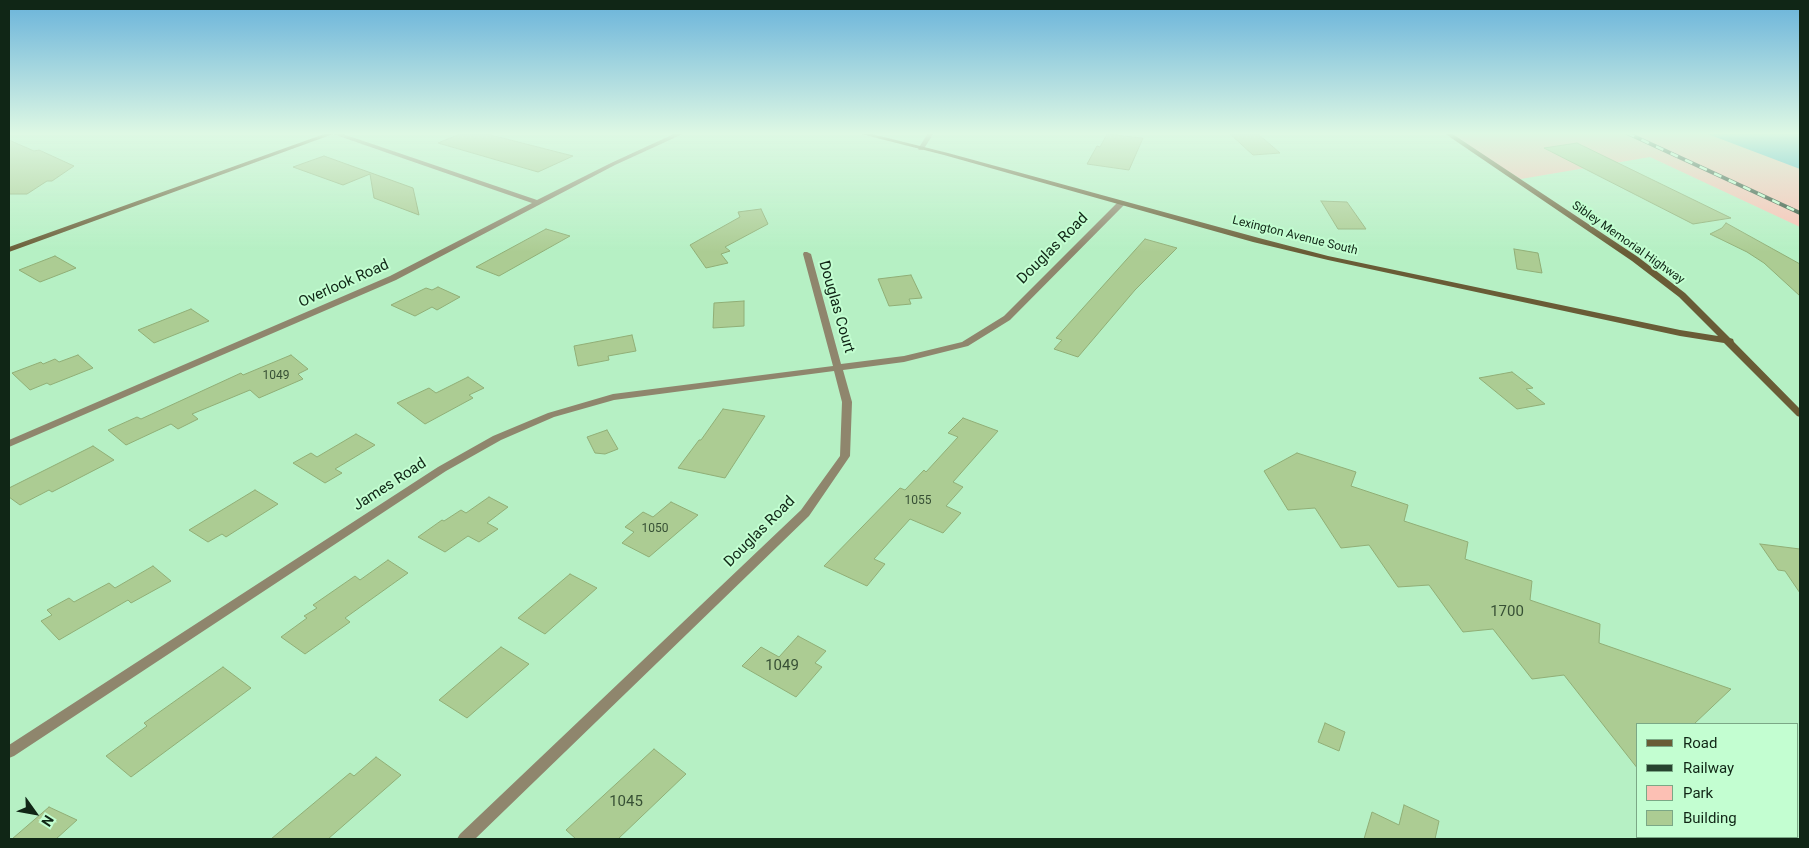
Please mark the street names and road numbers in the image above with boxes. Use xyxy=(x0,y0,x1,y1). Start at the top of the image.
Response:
street label: Sibley Memorial Highway xyxy=(1569,199,1687,287)
street label: Douglas Road xyxy=(1014,210,1092,288)
street label: Lexington Avenue South xyxy=(1231,213,1359,259)
street label: Overlook Road xyxy=(296,256,392,312)
street label: Douglas Court xyxy=(814,259,858,355)
street label: James Road xyxy=(350,455,430,515)
street label: Douglas Road xyxy=(721,493,799,571)

